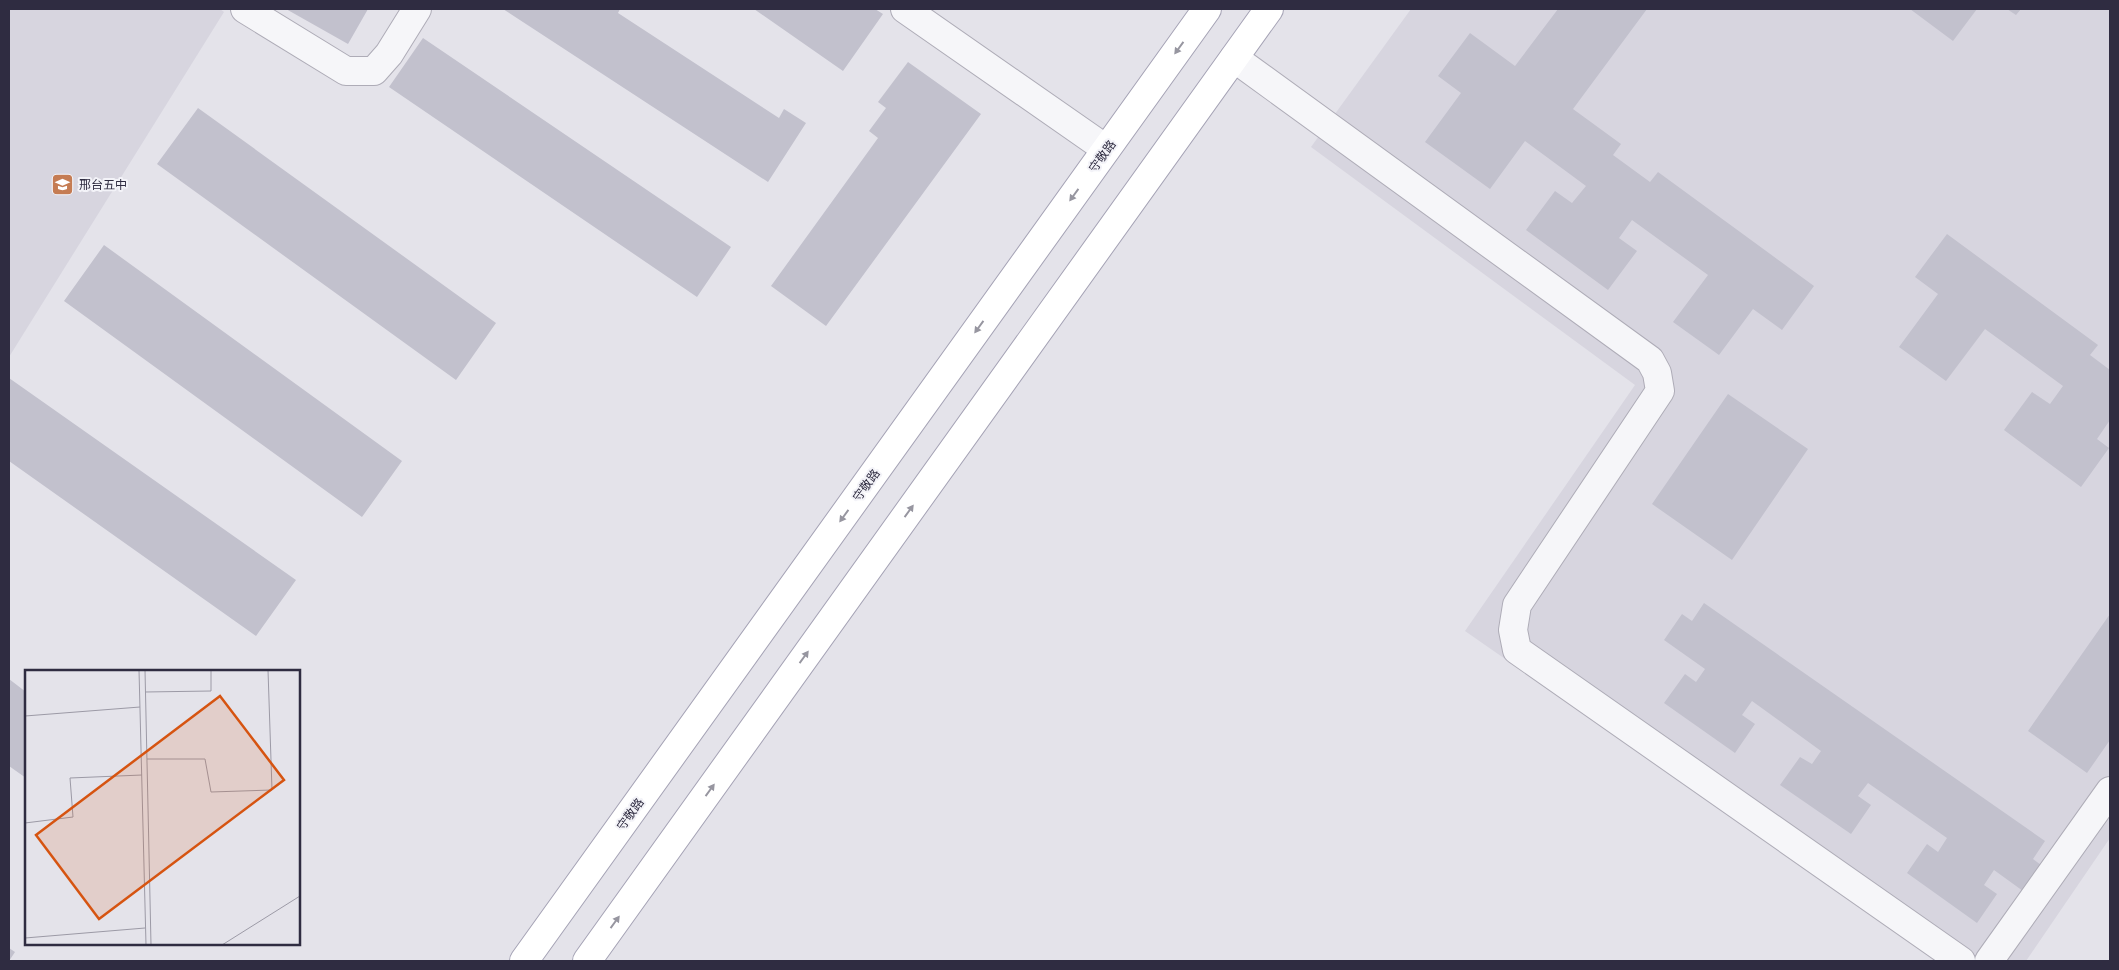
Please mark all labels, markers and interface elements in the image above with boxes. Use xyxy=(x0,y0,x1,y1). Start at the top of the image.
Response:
one-way arrow xyxy=(1174,41,1184,55)
street label: 守敬路 xyxy=(1085,137,1119,175)
school or university icon: 邢台五中 xyxy=(51,172,75,196)
place label: 邢台五中 xyxy=(79,177,127,192)
one-way arrow xyxy=(1069,188,1079,202)
one-way arrow xyxy=(974,320,984,334)
street label: 守敬路 xyxy=(849,466,883,504)
one-way arrow xyxy=(904,504,914,518)
one-way arrow xyxy=(839,509,849,523)
one-way arrow xyxy=(799,651,809,664)
inset map xyxy=(25,670,300,945)
one-way arrow xyxy=(705,783,715,796)
street label: 守敬路 xyxy=(613,795,647,833)
one-way arrow xyxy=(610,915,620,929)

